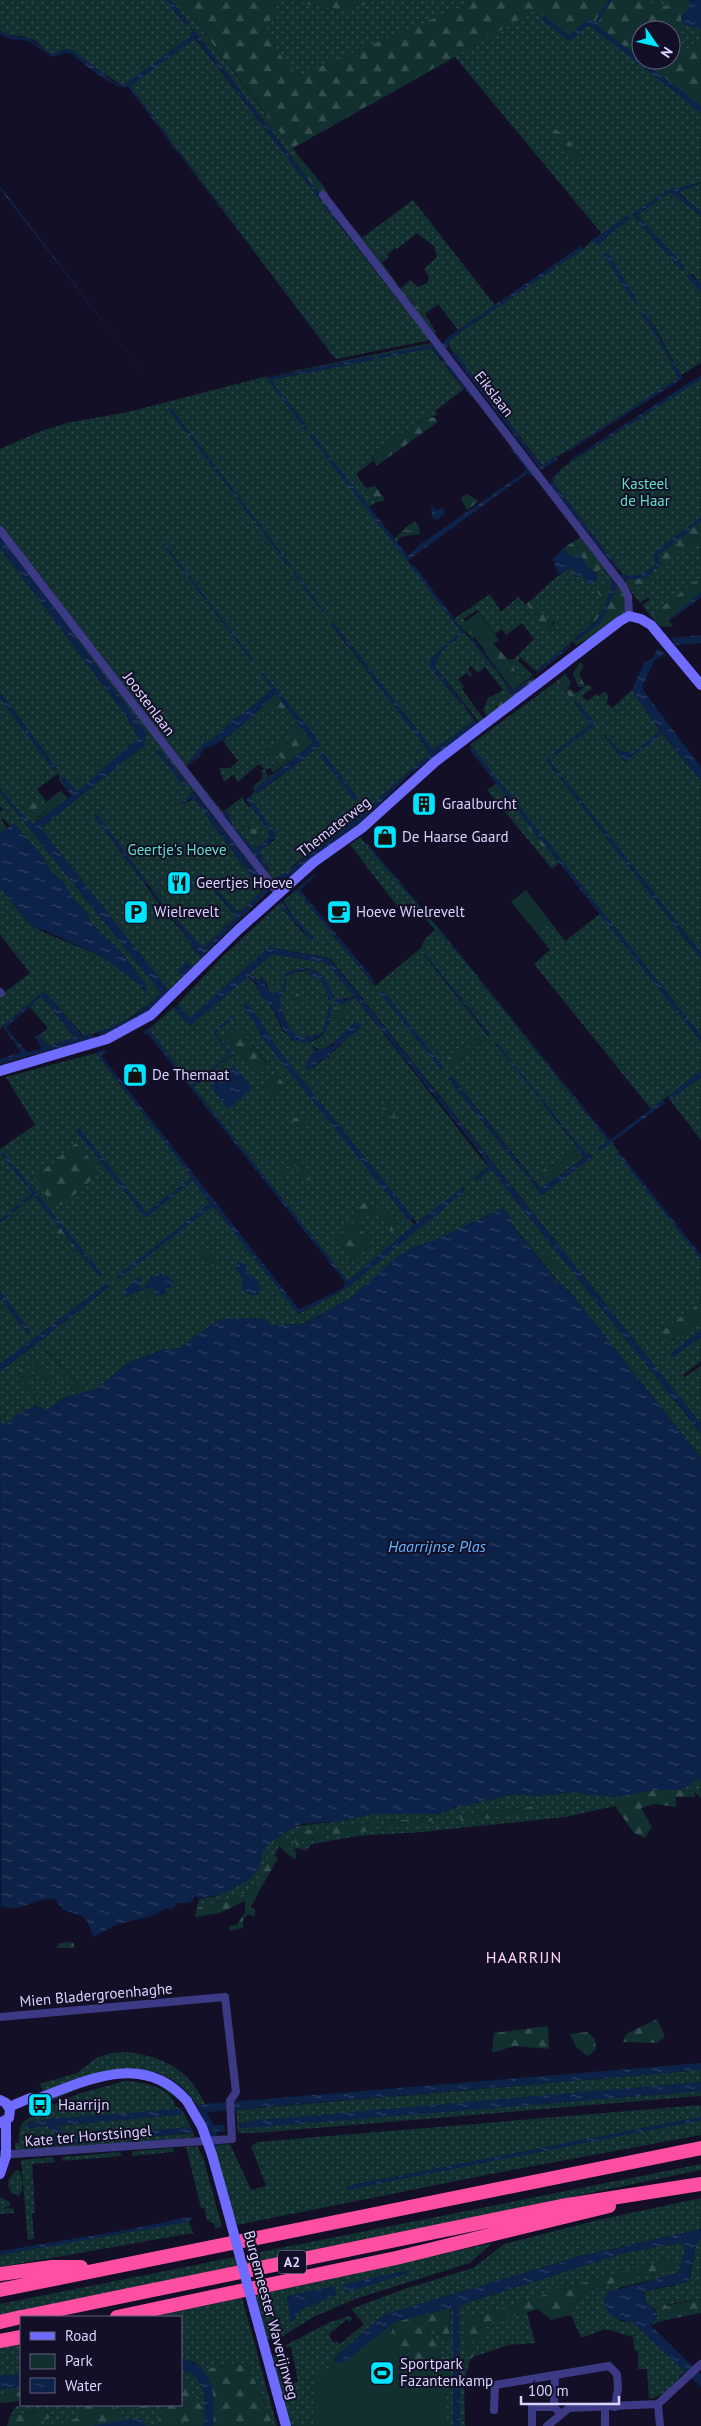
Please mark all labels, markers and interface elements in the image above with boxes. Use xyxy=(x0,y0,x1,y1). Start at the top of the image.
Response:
north arrow xyxy=(631,20,681,70)
text: N xyxy=(657,43,677,61)
street label: Eikslaan xyxy=(471,367,518,420)
park label: Kasteel de Haar xyxy=(620,474,670,510)
street label: Joostenlaan xyxy=(119,667,180,739)
building icon: Graalburcht xyxy=(411,791,437,817)
street label: Thematerweg xyxy=(293,792,374,861)
place label: Graalburcht xyxy=(442,794,517,813)
shop icon: De Haarse Gaard xyxy=(372,824,398,850)
place label: De Haarse Gaard xyxy=(402,827,509,846)
park label: Geertje's Hoeve xyxy=(127,840,227,859)
restaurant icon: Geertjes Hoeve xyxy=(166,870,192,896)
place label: Geertjes Hoeve xyxy=(196,873,293,892)
parking icon: Wielrevelt xyxy=(123,899,149,925)
cafe icon: Hoeve Wielrevelt xyxy=(326,899,352,925)
place label: Wielrevelt xyxy=(154,902,219,921)
place label: Hoeve Wielrevelt xyxy=(356,902,465,921)
shop icon: De Themaat xyxy=(122,1062,148,1088)
place label: De Themaat xyxy=(152,1065,229,1084)
water label: Haarrijnse Plas xyxy=(388,1536,487,1556)
district label: HAARRIJN xyxy=(486,1947,562,1967)
street label: Mien Bladergroenhaghe xyxy=(19,1978,173,2011)
bus stop icon: Haarrijn xyxy=(27,2092,53,2118)
place label: Haarrijn xyxy=(58,2095,109,2114)
street label: Kate ter Horstsingel xyxy=(24,2120,153,2151)
street label: Burgemeester Waverijnweg xyxy=(240,2228,303,2401)
road number: A2 xyxy=(278,2250,306,2274)
legend xyxy=(20,2316,182,2406)
text: Road xyxy=(65,2326,97,2345)
text: Park xyxy=(65,2351,93,2370)
place label: Sportpark Fazantenkamp xyxy=(400,2354,493,2390)
sports icon: Sportpark Fazantenkamp xyxy=(369,2360,395,2386)
scale bar xyxy=(521,2374,618,2406)
text: Water xyxy=(65,2376,102,2395)
text: 100 m xyxy=(528,2381,569,2400)

